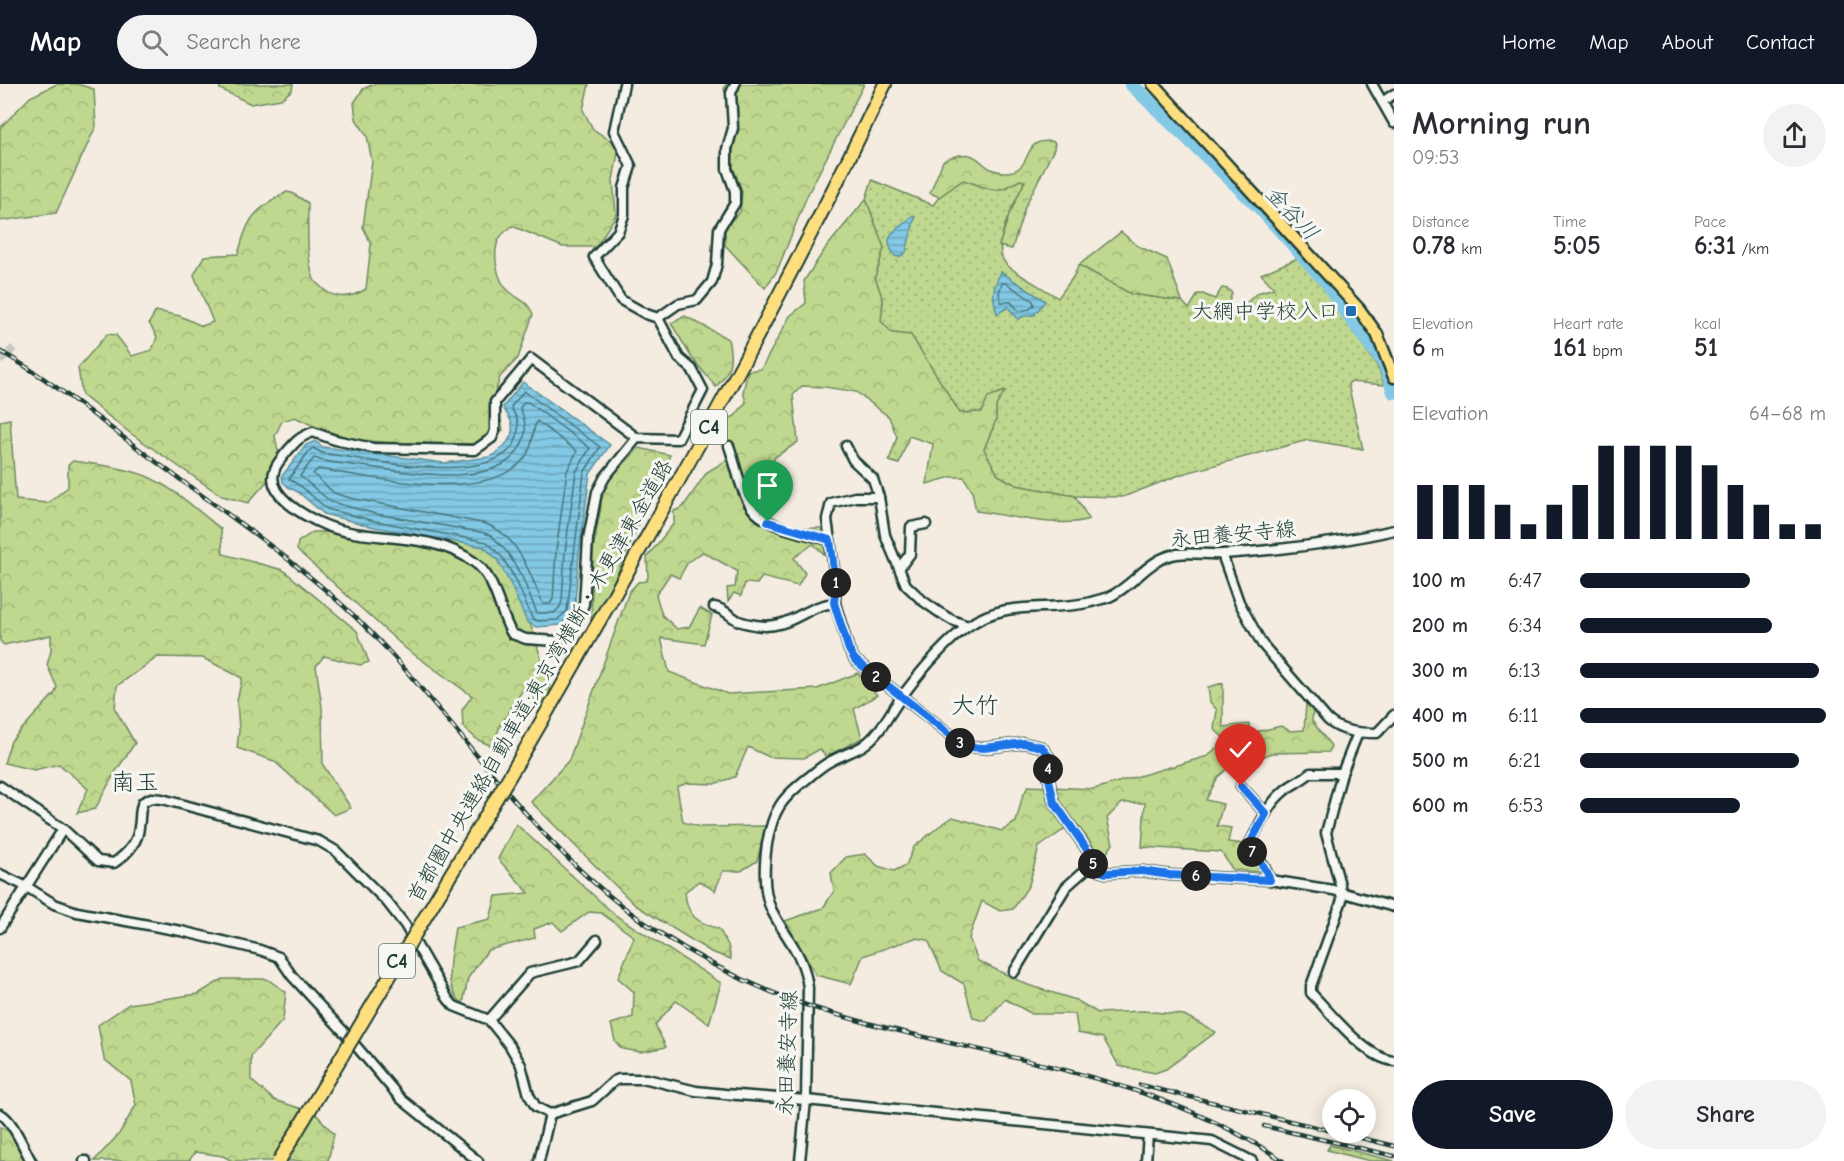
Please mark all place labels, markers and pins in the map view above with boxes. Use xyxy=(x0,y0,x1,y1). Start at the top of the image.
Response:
place label: 大網中学校入口 xyxy=(1192,299,1339,323)
marker: 大網中学校入口 xyxy=(1344,304,1358,318)
pin xyxy=(742,460,793,522)
pin: 1 xyxy=(821,568,851,598)
pin: 2 xyxy=(861,662,891,692)
pin xyxy=(1215,724,1266,786)
pin: 3 xyxy=(945,728,975,758)
pin: 4 xyxy=(1033,754,1063,784)
pin: 7 xyxy=(1237,837,1267,867)
pin: 5 xyxy=(1078,849,1108,879)
pin: 6 xyxy=(1181,861,1211,891)

